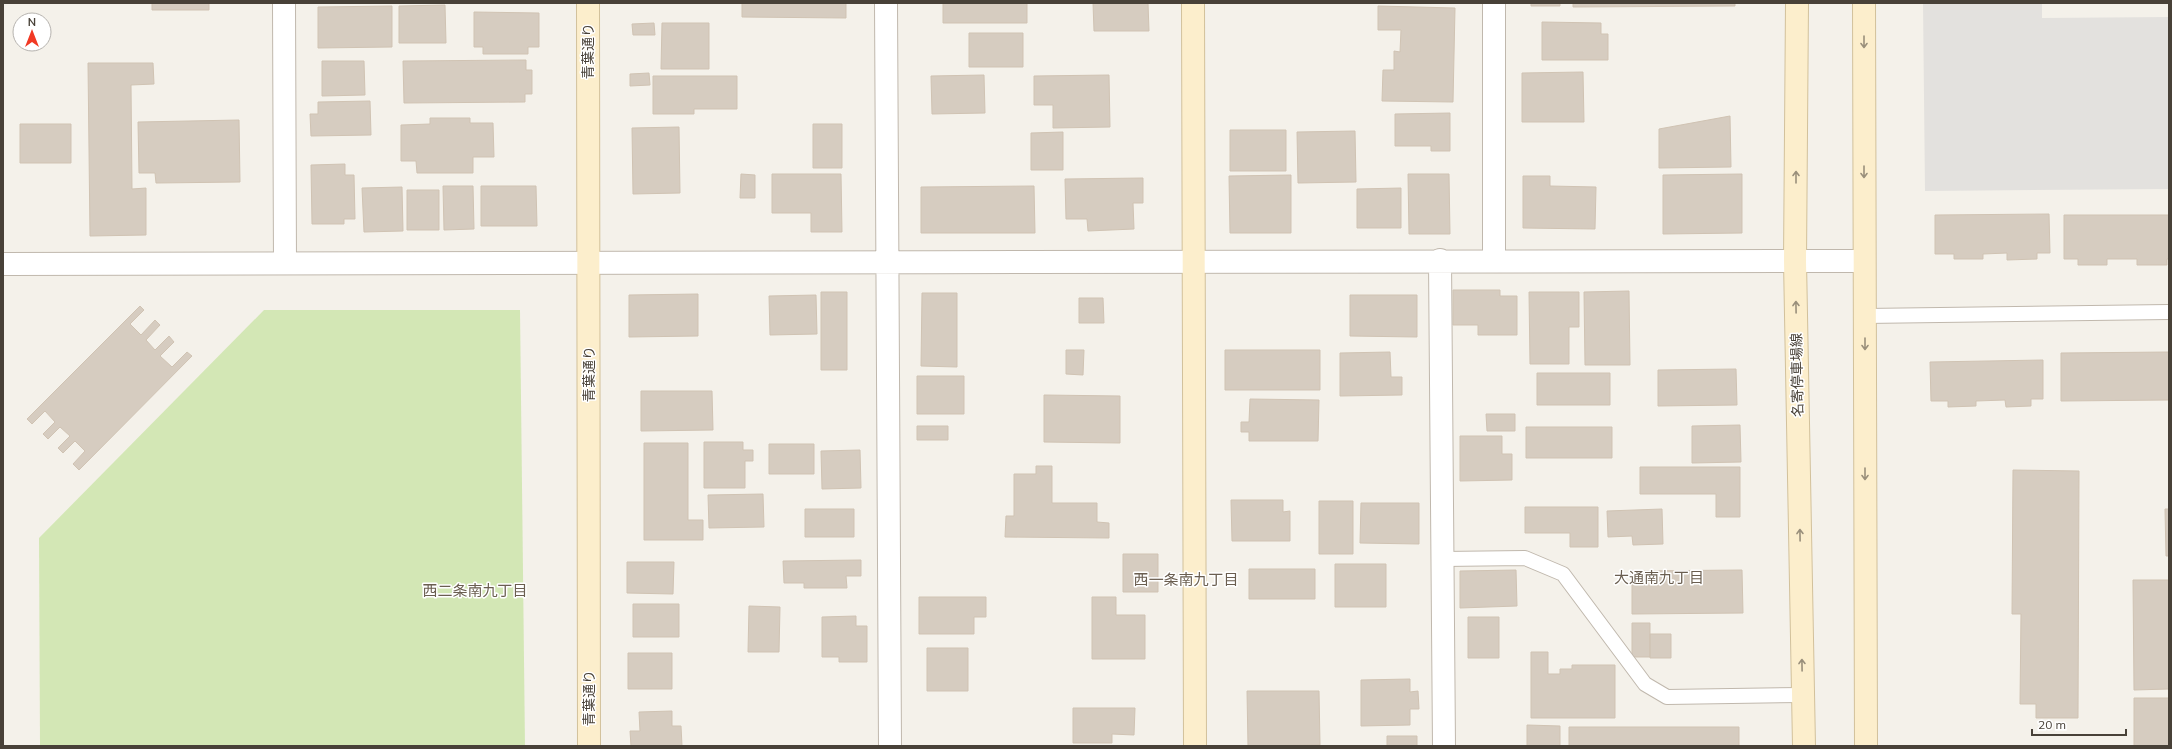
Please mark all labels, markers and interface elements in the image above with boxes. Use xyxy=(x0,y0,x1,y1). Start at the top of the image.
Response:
north arrow xyxy=(12,12,52,52)
text: N xyxy=(28,15,36,29)
street label: 青葉通り xyxy=(579,23,597,79)
one-way arrow xyxy=(1860,35,1868,48)
one-way arrow xyxy=(1860,165,1868,178)
one-way arrow xyxy=(1792,171,1800,184)
one-way arrow xyxy=(1792,301,1800,314)
street label: 名寄停車場線 xyxy=(1787,333,1807,417)
one-way arrow xyxy=(1861,337,1869,350)
street label: 青葉通り xyxy=(580,346,598,402)
one-way arrow xyxy=(1861,467,1869,480)
one-way arrow xyxy=(1796,529,1804,542)
district label: 大通南九丁目 xyxy=(1614,568,1704,587)
district label: 西一条南九丁目 xyxy=(1133,570,1239,589)
district label: 西二条南九丁目 xyxy=(422,581,528,600)
one-way arrow xyxy=(1799,659,1806,672)
street label: 青葉通り xyxy=(580,670,598,726)
scale bar xyxy=(2032,711,2126,737)
text: 20 m xyxy=(2038,717,2066,732)

